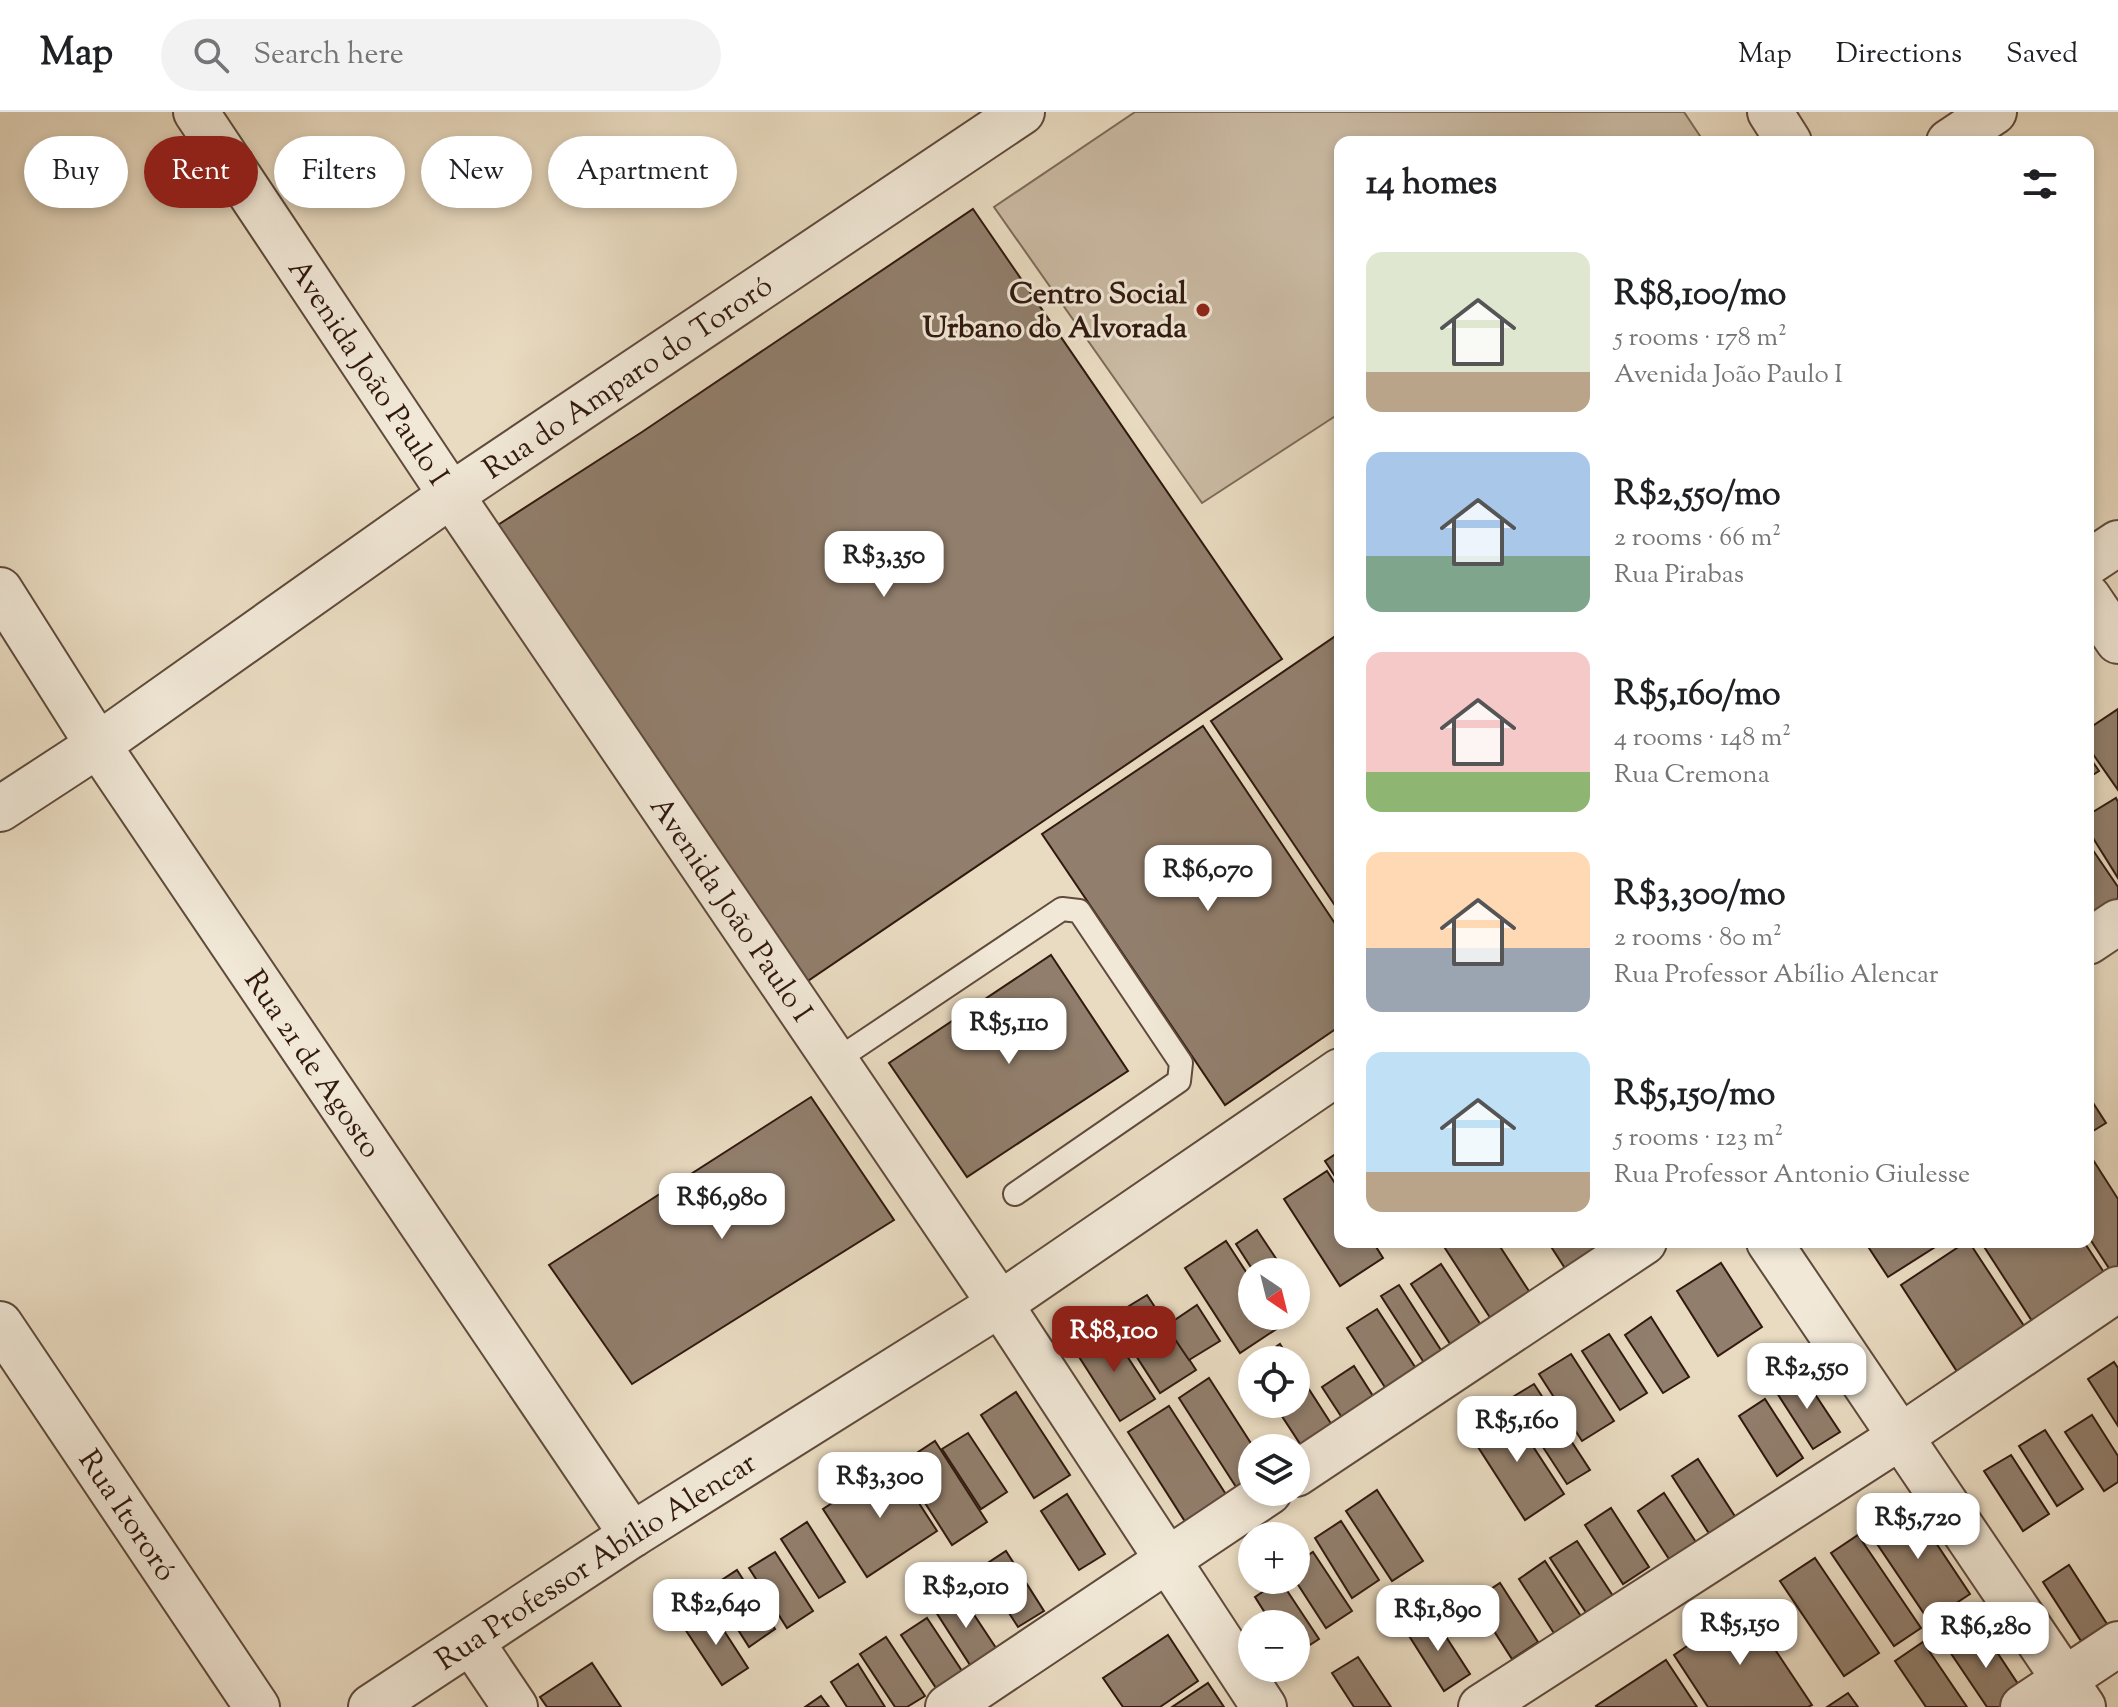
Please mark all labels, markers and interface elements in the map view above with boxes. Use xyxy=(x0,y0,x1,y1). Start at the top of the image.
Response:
search box xyxy=(161,19,721,91)
text: Map xyxy=(40,28,113,82)
icon: search xyxy=(189,33,233,77)
text: Search here xyxy=(253,34,404,77)
text: Map xyxy=(1738,35,1792,75)
text: Directions xyxy=(1836,35,1962,75)
text: Saved xyxy=(2006,35,2078,75)
chip: Buy xyxy=(24,136,128,208)
chip: Rent xyxy=(144,136,258,208)
chip: Filters xyxy=(274,136,405,208)
chip: New xyxy=(421,136,532,208)
chip: Apartment xyxy=(548,136,737,208)
text: 14 homes xyxy=(1366,160,1497,209)
icon: filters xyxy=(2018,162,2062,206)
street label: Avenida João Paulo I xyxy=(276,251,458,495)
street label: Rua do Amparo do Tororó xyxy=(475,266,782,491)
text: R$8,100/mo xyxy=(1614,271,1786,320)
place label: Centro Social Urbano do Alvorada xyxy=(923,274,1188,351)
icon: home xyxy=(1430,284,1526,380)
marker: Centro Social Urbano do Alvorada xyxy=(1194,301,1212,319)
text: 5 rooms · 178 m² xyxy=(1614,320,1787,357)
text: Avenida João Paulo I xyxy=(1614,357,1843,394)
text: R$2,550/mo xyxy=(1614,471,1781,520)
icon: home xyxy=(1430,484,1526,580)
text: 2 rooms · 66 m² xyxy=(1614,520,1781,557)
pin: R$3,350 xyxy=(810,531,958,599)
text: R$3,350 xyxy=(843,538,925,575)
text: Rua Pirabas xyxy=(1614,557,1744,594)
text: R$5,160/mo xyxy=(1614,671,1781,720)
icon: home xyxy=(1430,684,1526,780)
text: 4 rooms · 148 m² xyxy=(1614,720,1791,757)
text: Rua Cremona xyxy=(1614,757,1770,794)
street label: Avenida João Paulo I xyxy=(638,789,822,1032)
pin: R$6,070 xyxy=(1134,845,1282,913)
text: R$6,070 xyxy=(1163,852,1253,889)
text: R$3,300/mo xyxy=(1614,871,1786,920)
icon: home xyxy=(1430,884,1526,980)
text: 2 rooms · 80 m² xyxy=(1614,920,1782,957)
text: Rua Professor Abílio Alencar xyxy=(1614,957,1938,994)
street label: Rua 21 de Agosto xyxy=(232,962,390,1168)
pin: R$5,110 xyxy=(935,998,1083,1066)
text: R$5,110 xyxy=(969,1005,1049,1042)
text: R$5,150/mo xyxy=(1614,1071,1775,1120)
icon: home xyxy=(1430,1084,1526,1180)
text: 5 rooms · 123 m² xyxy=(1614,1120,1783,1157)
text: Rua Professor Antonio Giulesse xyxy=(1614,1157,1970,1194)
pin: R$6,980 xyxy=(648,1173,796,1241)
text: R$6,980 xyxy=(677,1180,767,1217)
north arrow xyxy=(1238,1258,1310,1330)
map controls xyxy=(1238,1258,1310,1682)
pin: R$8,100 xyxy=(1040,1306,1188,1374)
text: R$8,100 xyxy=(1070,1313,1158,1350)
pin: R$2,550 xyxy=(1733,1343,1881,1411)
button: locate xyxy=(1238,1346,1310,1418)
text: R$2,550 xyxy=(1765,1350,1849,1387)
pin: R$5,160 xyxy=(1443,1396,1591,1464)
text: R$5,160 xyxy=(1475,1403,1559,1440)
button: layers xyxy=(1238,1434,1310,1506)
street label: Rua Itororó xyxy=(66,1442,186,1591)
street label: Rua Professor Abílio Alencar xyxy=(428,1443,766,1683)
pin: R$3,300 xyxy=(806,1452,954,1520)
text: R$3,300 xyxy=(836,1459,924,1496)
pin: R$5,720 xyxy=(1844,1493,1992,1561)
text: R$5,720 xyxy=(1875,1500,1961,1537)
button: + xyxy=(1238,1522,1310,1594)
pin: R$2,010 xyxy=(892,1562,1040,1630)
text: R$2,010 xyxy=(923,1569,1009,1606)
pin: R$2,640 xyxy=(642,1579,790,1647)
pin: R$1,890 xyxy=(1364,1585,1512,1653)
text: R$2,640 xyxy=(671,1586,761,1623)
text: R$1,890 xyxy=(1394,1592,1482,1629)
pin: R$5,150 xyxy=(1666,1599,1814,1667)
pin: R$6,280 xyxy=(1912,1602,2060,1670)
text: R$5,150 xyxy=(1700,1606,1780,1643)
text: R$6,280 xyxy=(1941,1609,2031,1646)
button: − xyxy=(1238,1610,1310,1682)

